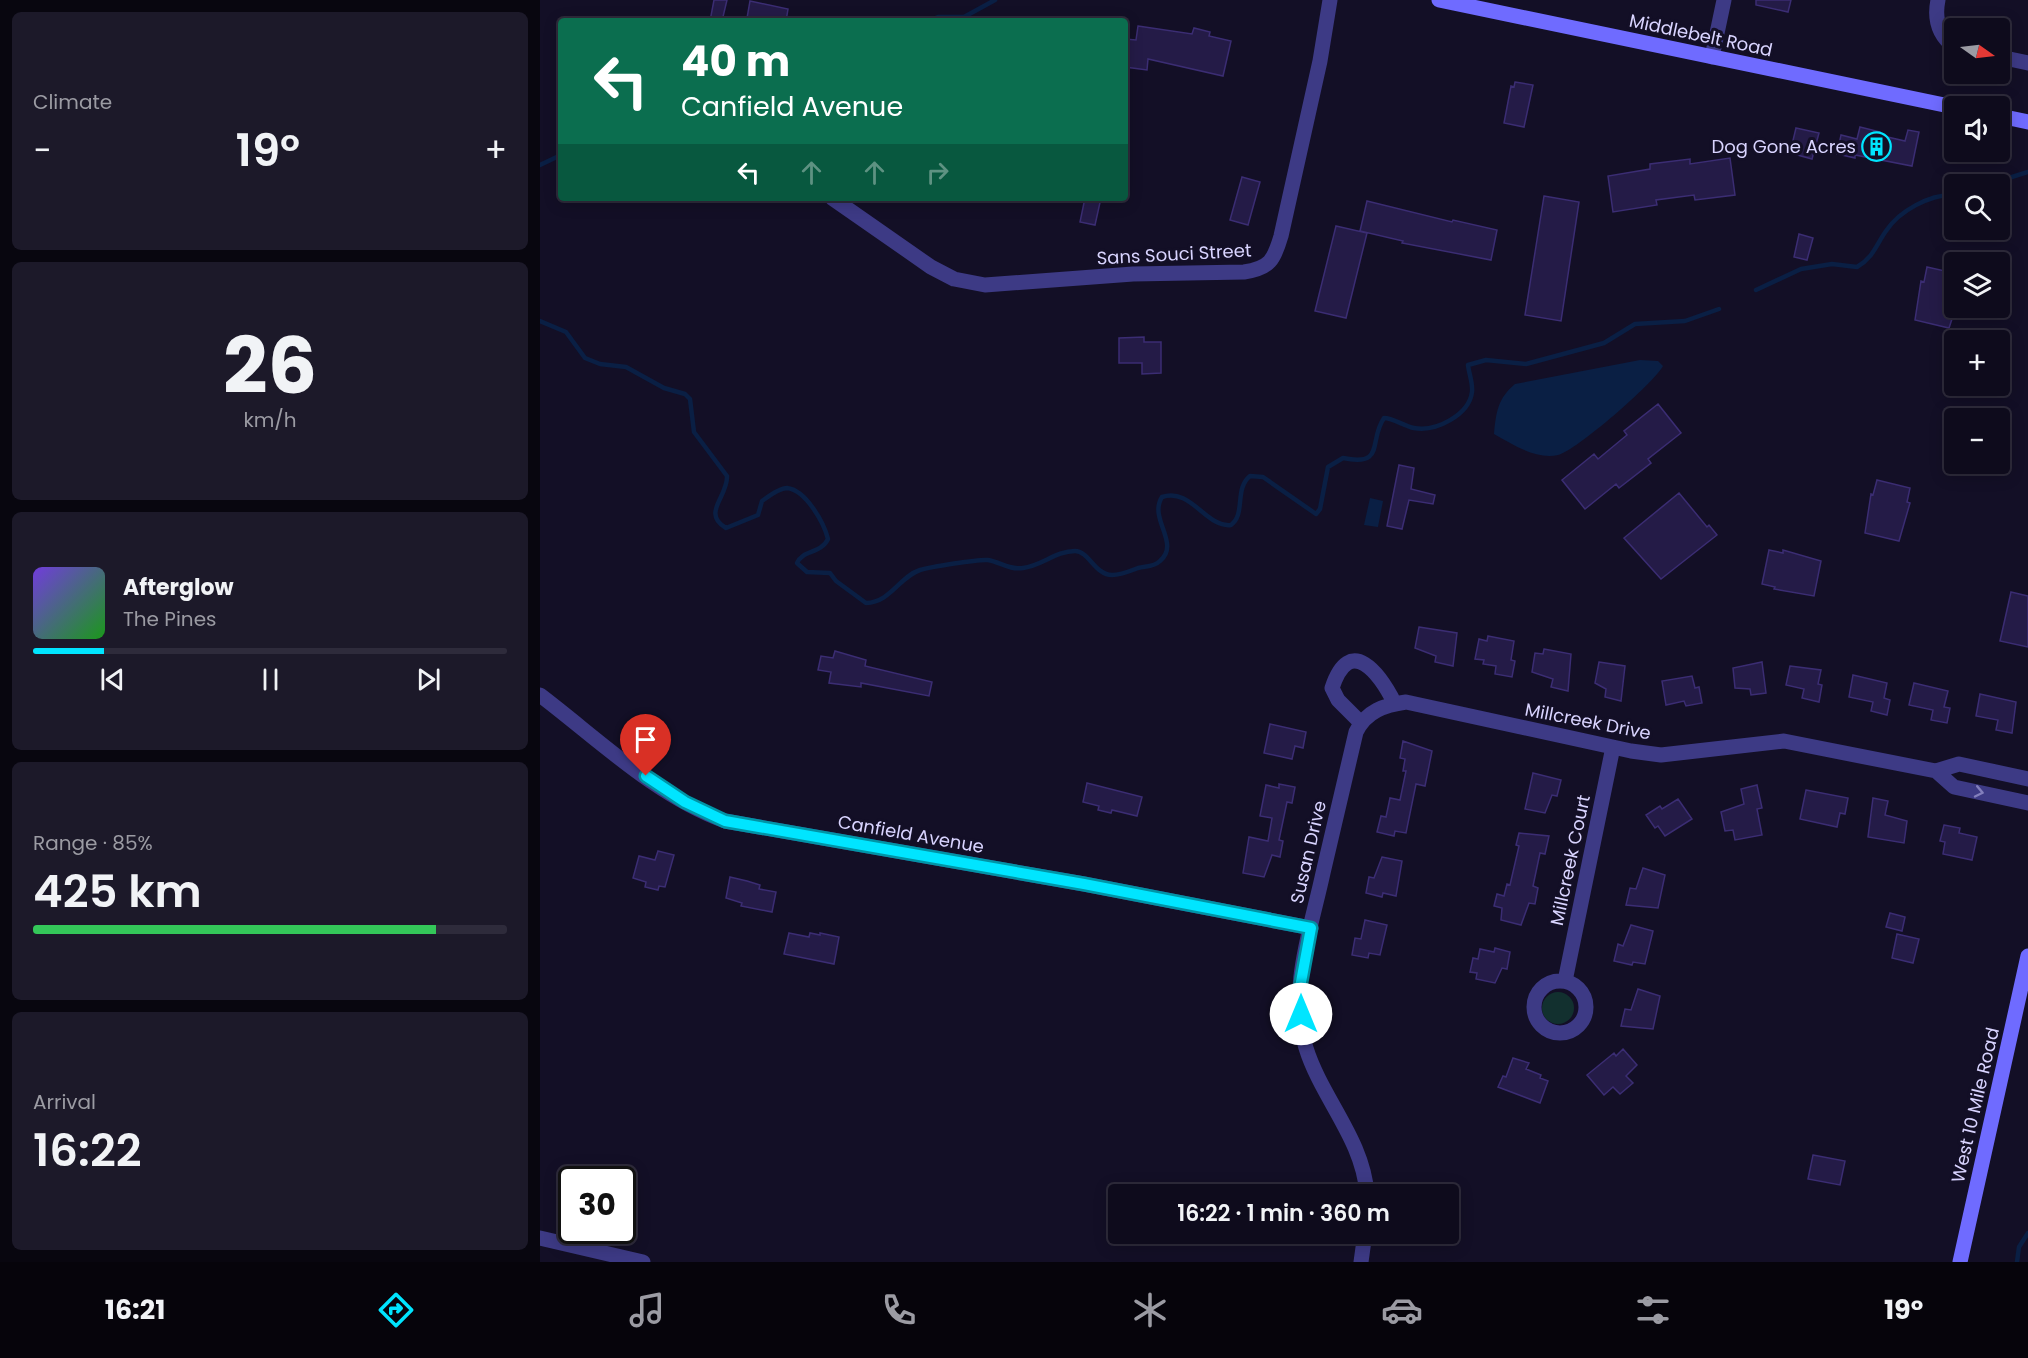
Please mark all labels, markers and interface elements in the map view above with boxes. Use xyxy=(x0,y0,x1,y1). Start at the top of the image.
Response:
street label: Middlebelt Road xyxy=(1627,8,1775,62)
north arrow xyxy=(1944,18,2010,84)
map controls xyxy=(1944,18,2010,474)
text: 40 m xyxy=(681,32,790,91)
icon: left xyxy=(582,42,660,120)
text: Climate xyxy=(33,88,112,116)
text: Canfield Avenue xyxy=(681,88,903,125)
button: sound xyxy=(1944,96,2010,162)
text: 19° xyxy=(236,119,300,182)
text: − xyxy=(33,127,51,174)
text: + xyxy=(484,127,507,174)
building icon: Dog Gone Acres xyxy=(1861,130,1893,162)
place label: Dog Gone Acres xyxy=(1711,134,1856,159)
icon: left xyxy=(732,156,765,189)
icon: ahead xyxy=(795,156,828,189)
icon: ahead xyxy=(858,156,891,189)
icon: right xyxy=(921,156,954,189)
button: search xyxy=(1944,174,2010,240)
street label: Sans Souci Street xyxy=(1096,237,1252,271)
button: layers xyxy=(1944,252,2010,318)
text: 26 xyxy=(223,311,317,420)
button: + xyxy=(1944,330,2010,396)
text: km/h xyxy=(243,406,297,434)
button: − xyxy=(1944,408,2010,474)
text: Afterglow xyxy=(123,572,234,603)
text: The Pines xyxy=(123,605,217,633)
icon: previous xyxy=(96,663,129,696)
icon: pause xyxy=(254,663,287,696)
icon: next xyxy=(412,663,445,696)
street label: Millcreek Drive xyxy=(1523,697,1653,745)
pin xyxy=(620,714,671,776)
icon: arrive xyxy=(629,723,662,756)
one-way arrow xyxy=(1974,785,1984,798)
street label: Millcreek Court xyxy=(1544,792,1596,928)
street label: Susan Drive xyxy=(1284,798,1332,906)
street label: Canfield Avenue xyxy=(836,809,986,859)
text: Range · 85% xyxy=(33,829,153,857)
text: 425 km xyxy=(33,860,202,923)
position arrow xyxy=(1269,982,1333,1046)
street label: West 10 Mile Road xyxy=(1945,1025,2005,1185)
text: Arrival xyxy=(33,1088,96,1116)
text: 16:22 xyxy=(33,1119,142,1182)
speed limit sign: 30 xyxy=(558,1166,636,1244)
text: 16:22 · 1 min · 360 m xyxy=(1177,1198,1390,1229)
icon: directions xyxy=(375,1289,417,1331)
icon: music xyxy=(626,1289,668,1331)
icon: phone xyxy=(878,1289,920,1331)
icon: climate xyxy=(1129,1289,1171,1331)
icon: car xyxy=(1381,1289,1423,1331)
icon: filters xyxy=(1632,1289,1674,1331)
text: 16:21 xyxy=(105,1291,165,1328)
text: 19° xyxy=(1884,1291,1923,1328)

